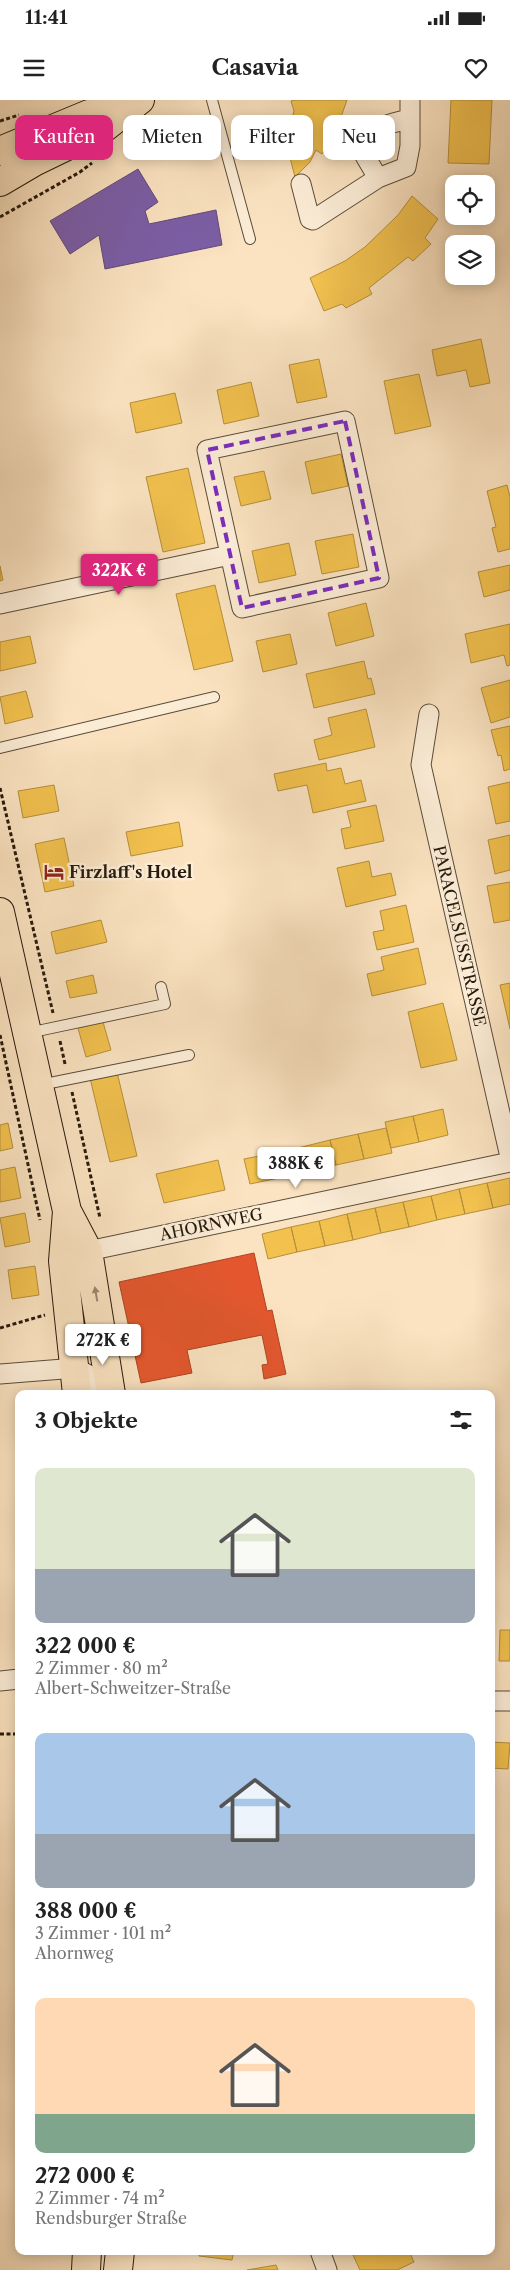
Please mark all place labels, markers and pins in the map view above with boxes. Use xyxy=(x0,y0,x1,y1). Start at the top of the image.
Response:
pin: 322K € xyxy=(78,554,160,596)
hotel icon: Firzlaff's Hotel xyxy=(43,861,65,883)
place label: Firzlaff's Hotel xyxy=(69,862,193,882)
pin: 388K € xyxy=(255,1146,337,1189)
pin: 272K € xyxy=(62,1324,144,1366)

